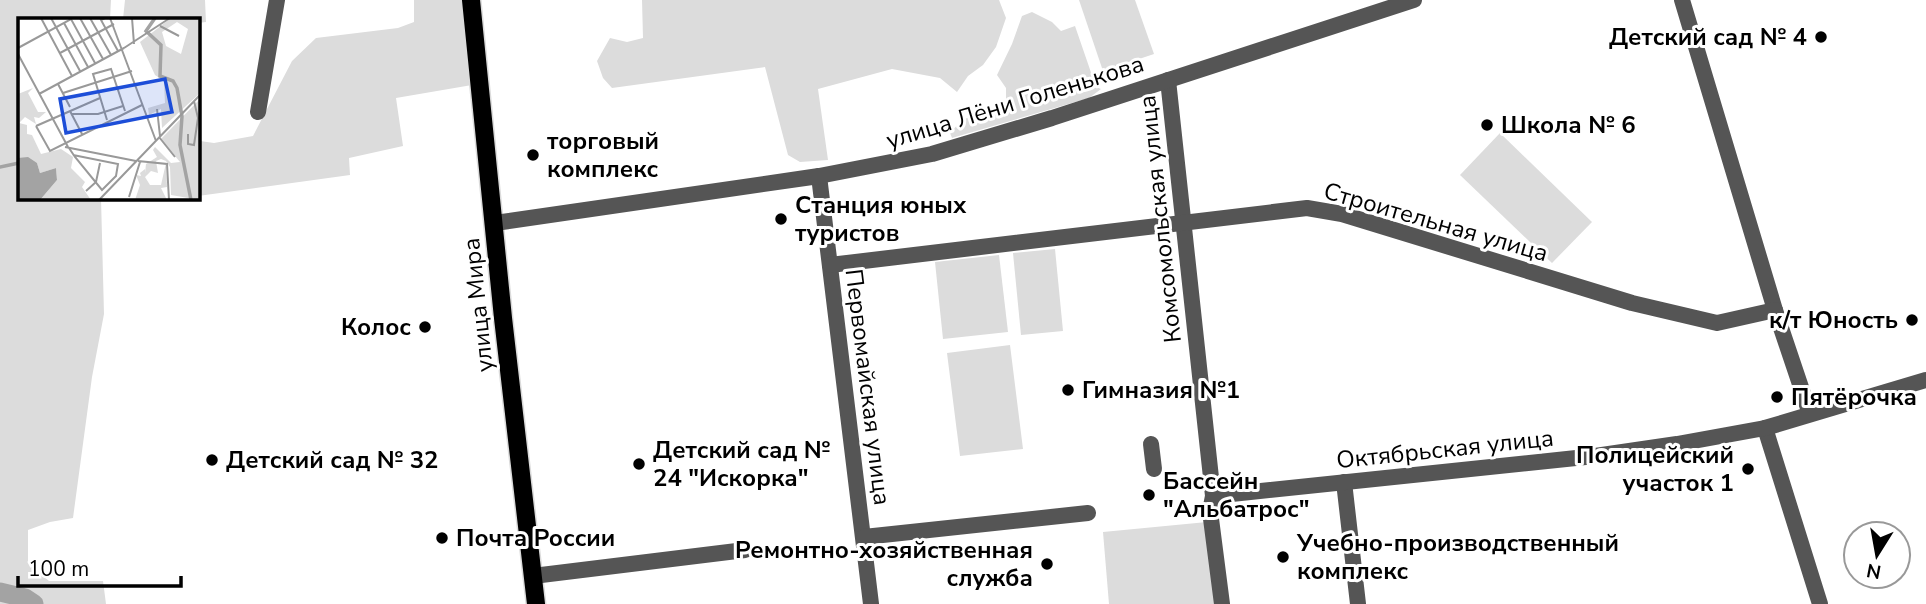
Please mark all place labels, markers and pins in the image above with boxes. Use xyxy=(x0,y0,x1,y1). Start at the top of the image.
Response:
place label: Детский сад № 4 xyxy=(1609,21,1807,53)
marker: Детский сад № 4 xyxy=(1813,29,1829,45)
place label: Школа № 6 xyxy=(1501,109,1636,141)
marker: Школа № 6 xyxy=(1479,117,1495,133)
place label: торговый комплекс xyxy=(547,125,659,185)
marker: торговый комплекс xyxy=(525,147,541,163)
place label: Станция юных туристов xyxy=(795,189,967,249)
marker: Станция юных туристов xyxy=(773,211,789,227)
place label: к/т Юность xyxy=(1769,304,1898,336)
place label: Колос xyxy=(341,311,411,343)
marker: к/т Юность xyxy=(1904,312,1920,328)
marker: Колос xyxy=(417,319,433,335)
place label: Гимназия №1 xyxy=(1082,374,1240,406)
place label: Пятёрочка xyxy=(1791,381,1917,413)
marker: Гимназия №1 xyxy=(1060,382,1076,398)
marker: Пятёрочка xyxy=(1769,389,1785,405)
place label: Детский сад № 24 "Искорка" xyxy=(653,434,830,494)
place label: Полицейский участок 1 xyxy=(1576,439,1734,499)
place label: Детский сад № 32 xyxy=(226,444,439,476)
marker: Детский сад № 32 xyxy=(204,452,220,468)
marker: Детский сад № 24 "Искорка" xyxy=(631,456,647,472)
marker: Полицейский участок 1 xyxy=(1740,461,1756,477)
place label: Бассейн "Альбатрос" xyxy=(1163,465,1309,525)
marker: Бассейн "Альбатрос" xyxy=(1141,487,1157,503)
place label: Почта России xyxy=(456,522,615,554)
place label: Учебно-производственный комплекс xyxy=(1296,527,1619,587)
marker: Почта России xyxy=(434,530,450,546)
place label: Ремонтно-хозяйственная служба xyxy=(735,534,1033,594)
marker: Учебно-производственный комплекс xyxy=(1275,549,1291,565)
marker: Ремонтно-хозяйственная служба xyxy=(1039,556,1055,572)

